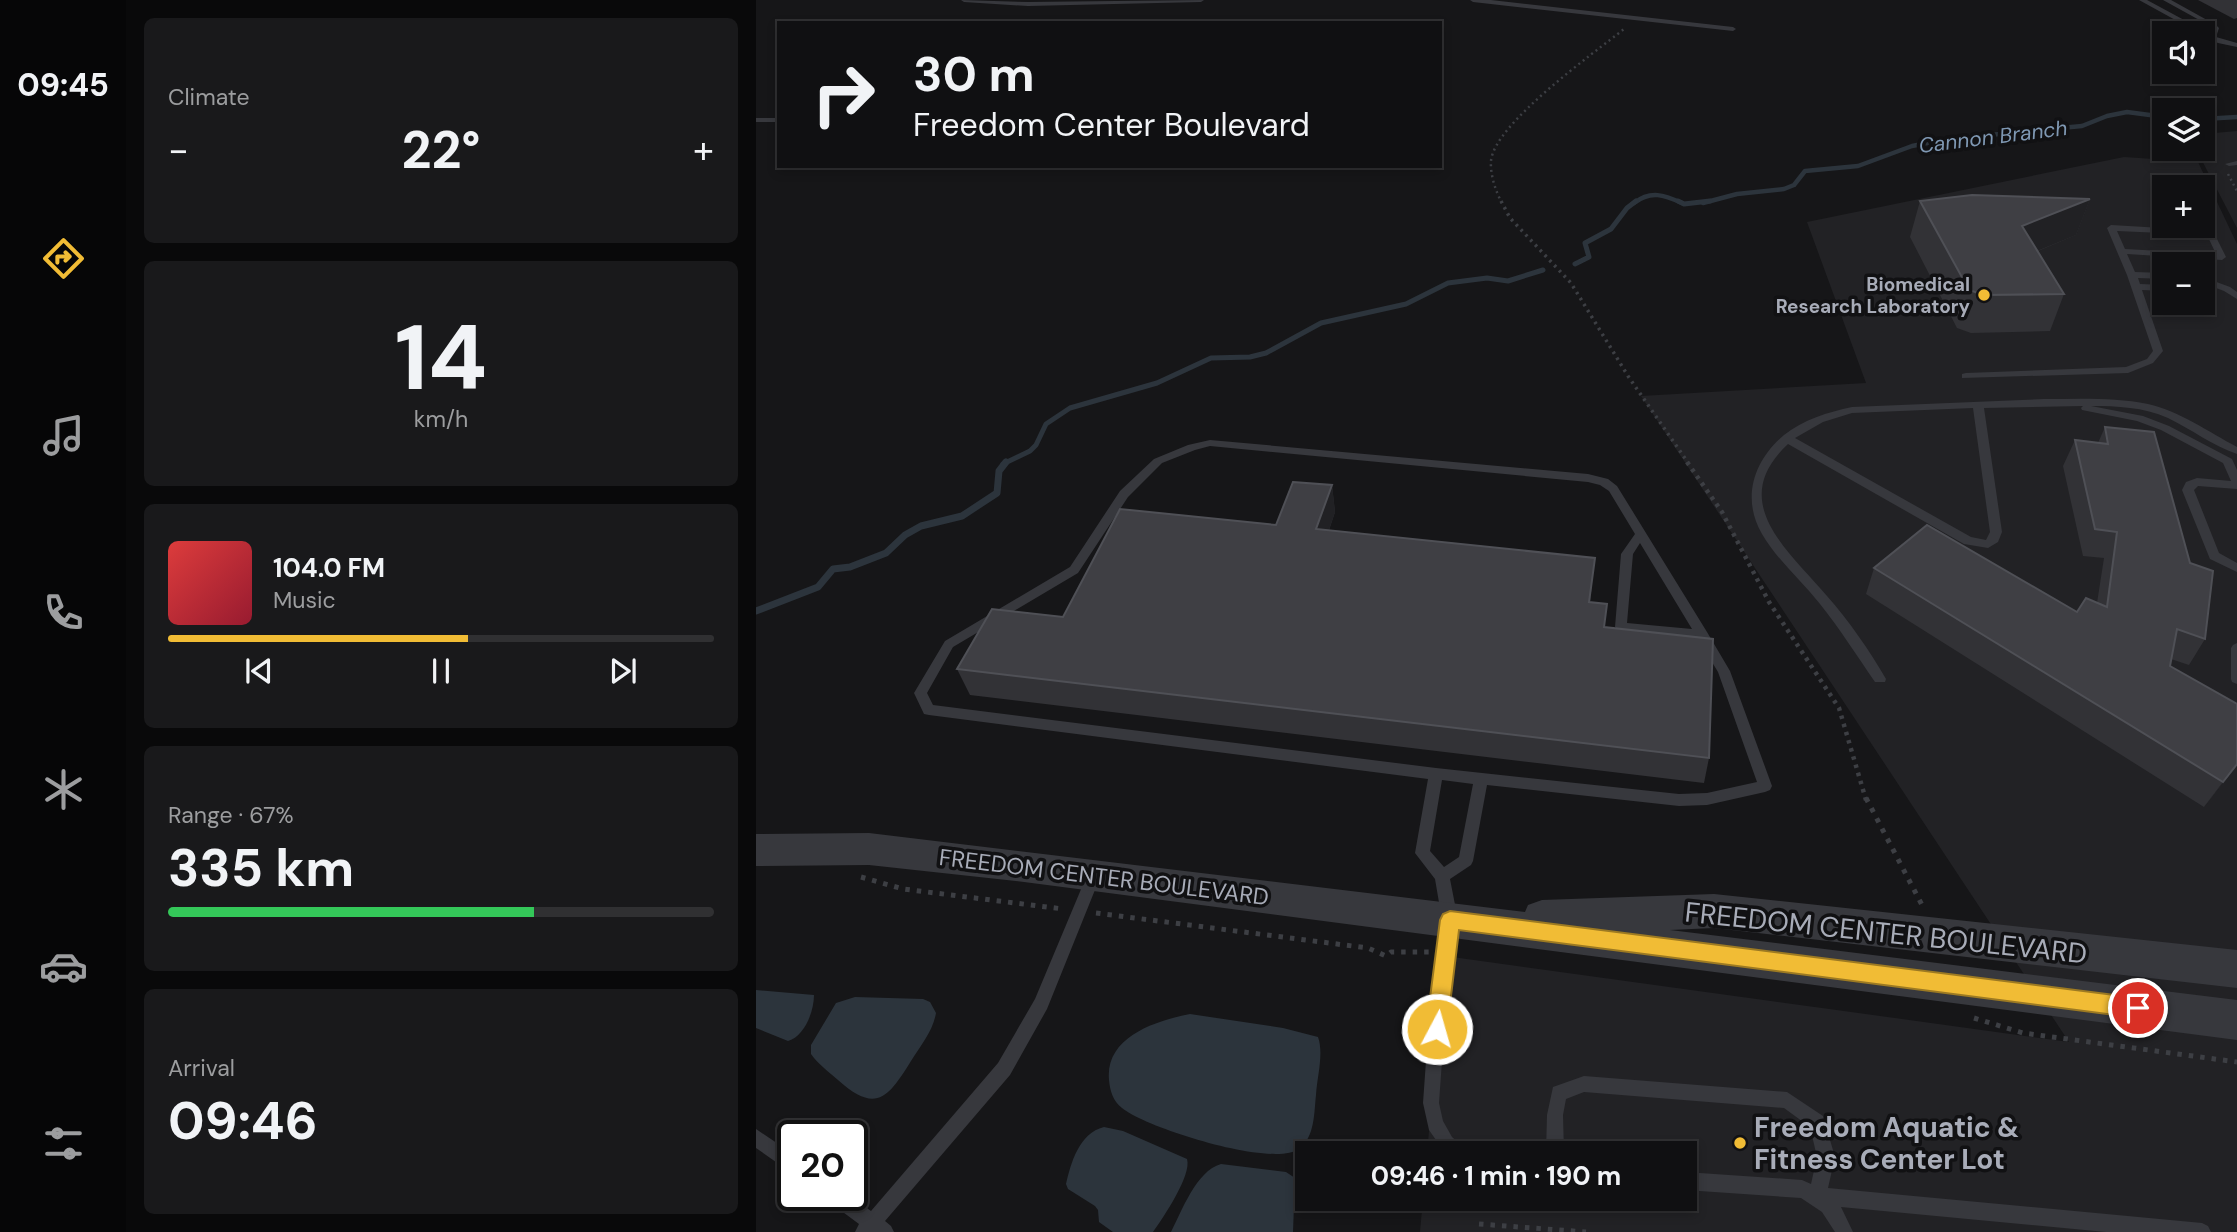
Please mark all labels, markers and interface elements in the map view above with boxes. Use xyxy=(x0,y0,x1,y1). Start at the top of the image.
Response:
map controls xyxy=(2152,21,2215,315)
button: sound xyxy=(2152,21,2215,84)
text: 30 m xyxy=(913,42,1035,106)
icon: right xyxy=(798,49,889,140)
text: 09:45 xyxy=(17,64,109,106)
text: Climate xyxy=(168,82,250,112)
button: layers xyxy=(2152,98,2215,161)
text: Freedom Center Boulevard xyxy=(913,104,1310,146)
water label: Cannon Branch xyxy=(1917,114,2069,160)
text: 22° xyxy=(402,116,480,184)
text: − xyxy=(168,125,189,175)
text: + xyxy=(693,125,714,175)
button: + xyxy=(2152,175,2215,238)
icon: directions xyxy=(39,234,88,283)
button: − xyxy=(2152,252,2215,315)
place label: Biomedical Research Laboratory xyxy=(1776,272,1971,319)
marker: Biomedical Research Laboratory xyxy=(1976,287,1992,303)
text: 14 xyxy=(395,299,487,417)
text: km/h xyxy=(414,404,468,434)
icon: music xyxy=(39,411,88,460)
text: 104.0 FM xyxy=(273,551,385,585)
text: Music xyxy=(273,585,336,615)
icon: phone xyxy=(39,588,88,637)
icon: previous xyxy=(240,652,278,690)
icon: pause xyxy=(422,652,460,690)
icon: next xyxy=(604,652,642,690)
icon: climate xyxy=(39,765,88,814)
text: Range · 67% xyxy=(168,800,294,830)
text: 335 km xyxy=(168,834,354,902)
street label: FREEDOM CENTER BOULEVARD xyxy=(937,842,1271,912)
street label: FREEDOM CENTER BOULEVARD xyxy=(1683,893,2089,973)
icon: car xyxy=(39,942,88,991)
pin xyxy=(2108,978,2168,1038)
icon: arrive xyxy=(2119,989,2157,1027)
position arrow xyxy=(1400,992,1474,1066)
text: Arrival xyxy=(168,1053,235,1083)
text: 09:46 xyxy=(168,1087,318,1155)
place label: Freedom Aquatic & Fitness Center Lot xyxy=(1754,1109,2019,1178)
icon: filters xyxy=(39,1119,88,1168)
speed limit sign: 20 xyxy=(777,1120,868,1211)
marker: Freedom Aquatic & Fitness Center Lot xyxy=(1732,1135,1748,1151)
text: 09:46 · 1 min · 190 m xyxy=(1371,1159,1621,1193)

